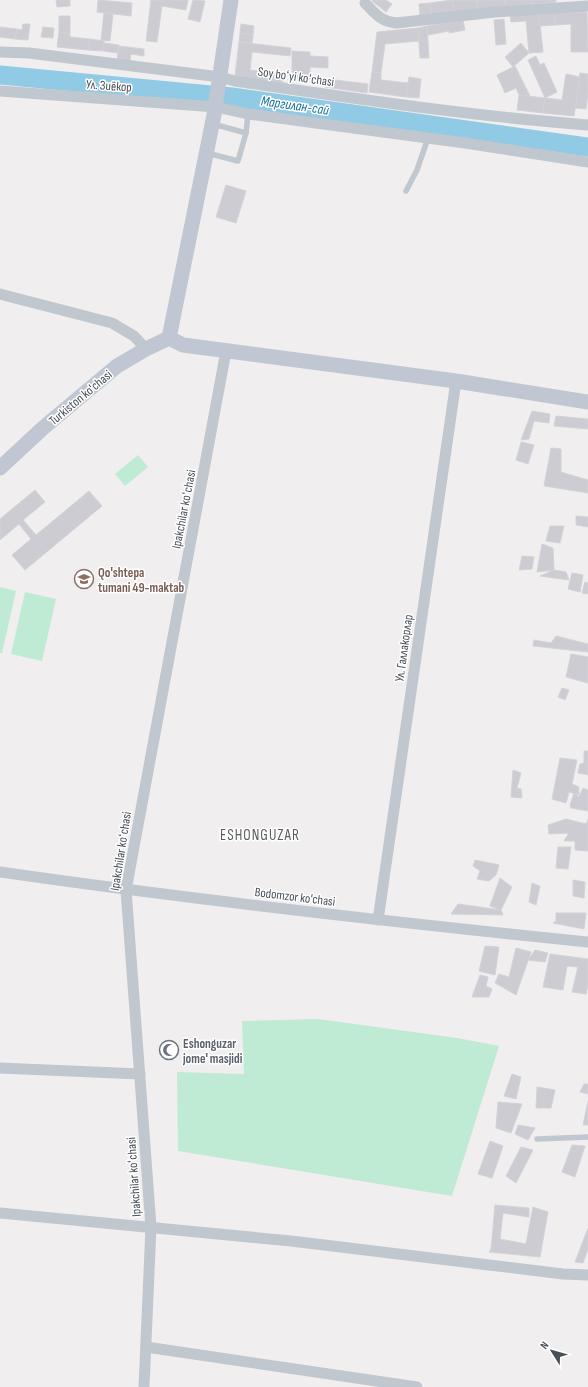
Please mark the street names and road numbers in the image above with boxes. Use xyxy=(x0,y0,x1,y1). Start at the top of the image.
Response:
street label: Soy boʻyi koʻchasi xyxy=(257,64,335,90)
street label: Ул. Зиёкор xyxy=(86,76,132,96)
street label: Turkiston ko'chasi xyxy=(46,367,115,429)
street label: Ipakchilar koʻchasi xyxy=(168,468,199,550)
street label: Ул. Галлакорлар xyxy=(391,613,417,683)
street label: Ipakchilar koʻchasi xyxy=(107,810,135,892)
street label: Bodomzor ko'chasi xyxy=(254,884,336,910)
street label: Ipakchilar koʻchasi xyxy=(123,1136,145,1217)

